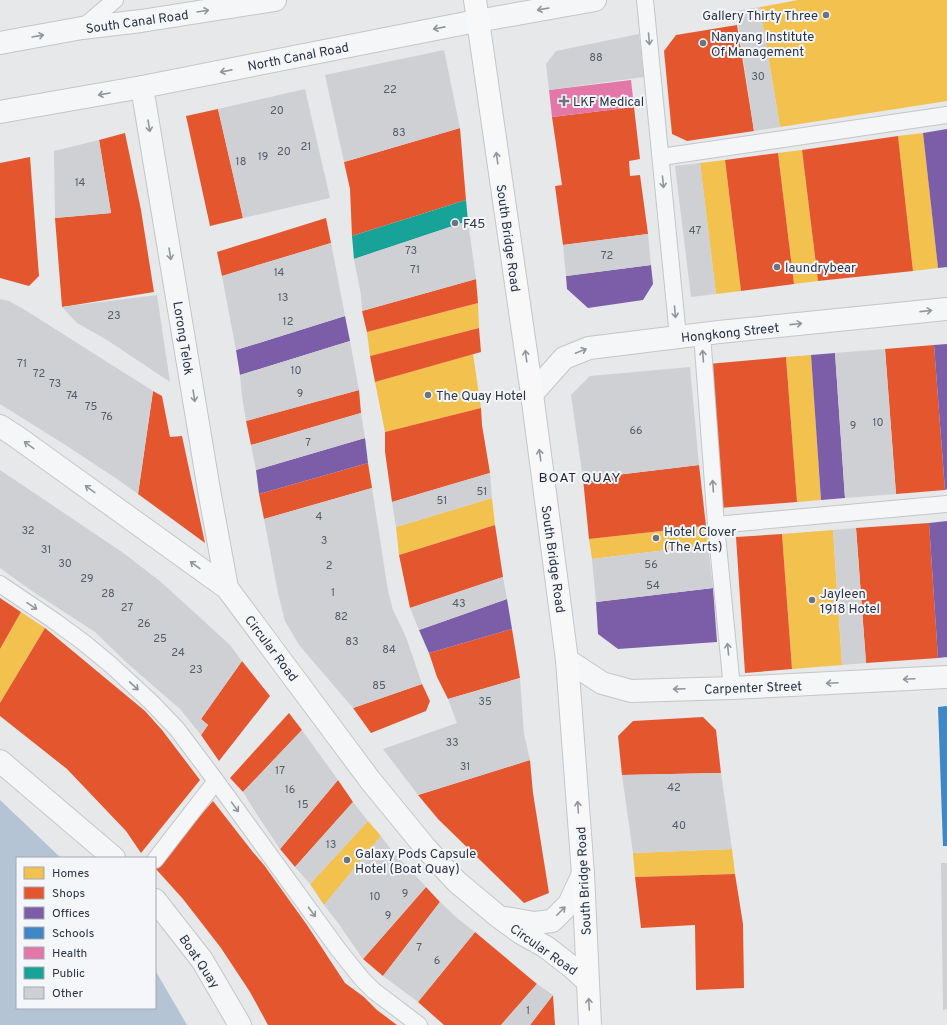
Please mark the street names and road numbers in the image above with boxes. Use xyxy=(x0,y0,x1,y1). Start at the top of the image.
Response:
street label: South Canal Road xyxy=(85,8,190,38)
street label: North Canal Road xyxy=(246,40,350,76)
street label: South Bridge Road xyxy=(492,183,523,293)
street label: Lorong Telok xyxy=(168,300,196,377)
street label: Hongkong Street xyxy=(680,321,780,347)
street label: South Bridge Road xyxy=(537,504,568,614)
street label: Circular Road xyxy=(240,613,300,685)
street label: Carpenter Street xyxy=(704,679,802,699)
street label: South Bridge Road xyxy=(574,826,596,936)
street label: Circular Road xyxy=(506,921,580,980)
street label: Boat Quay xyxy=(175,932,222,992)

